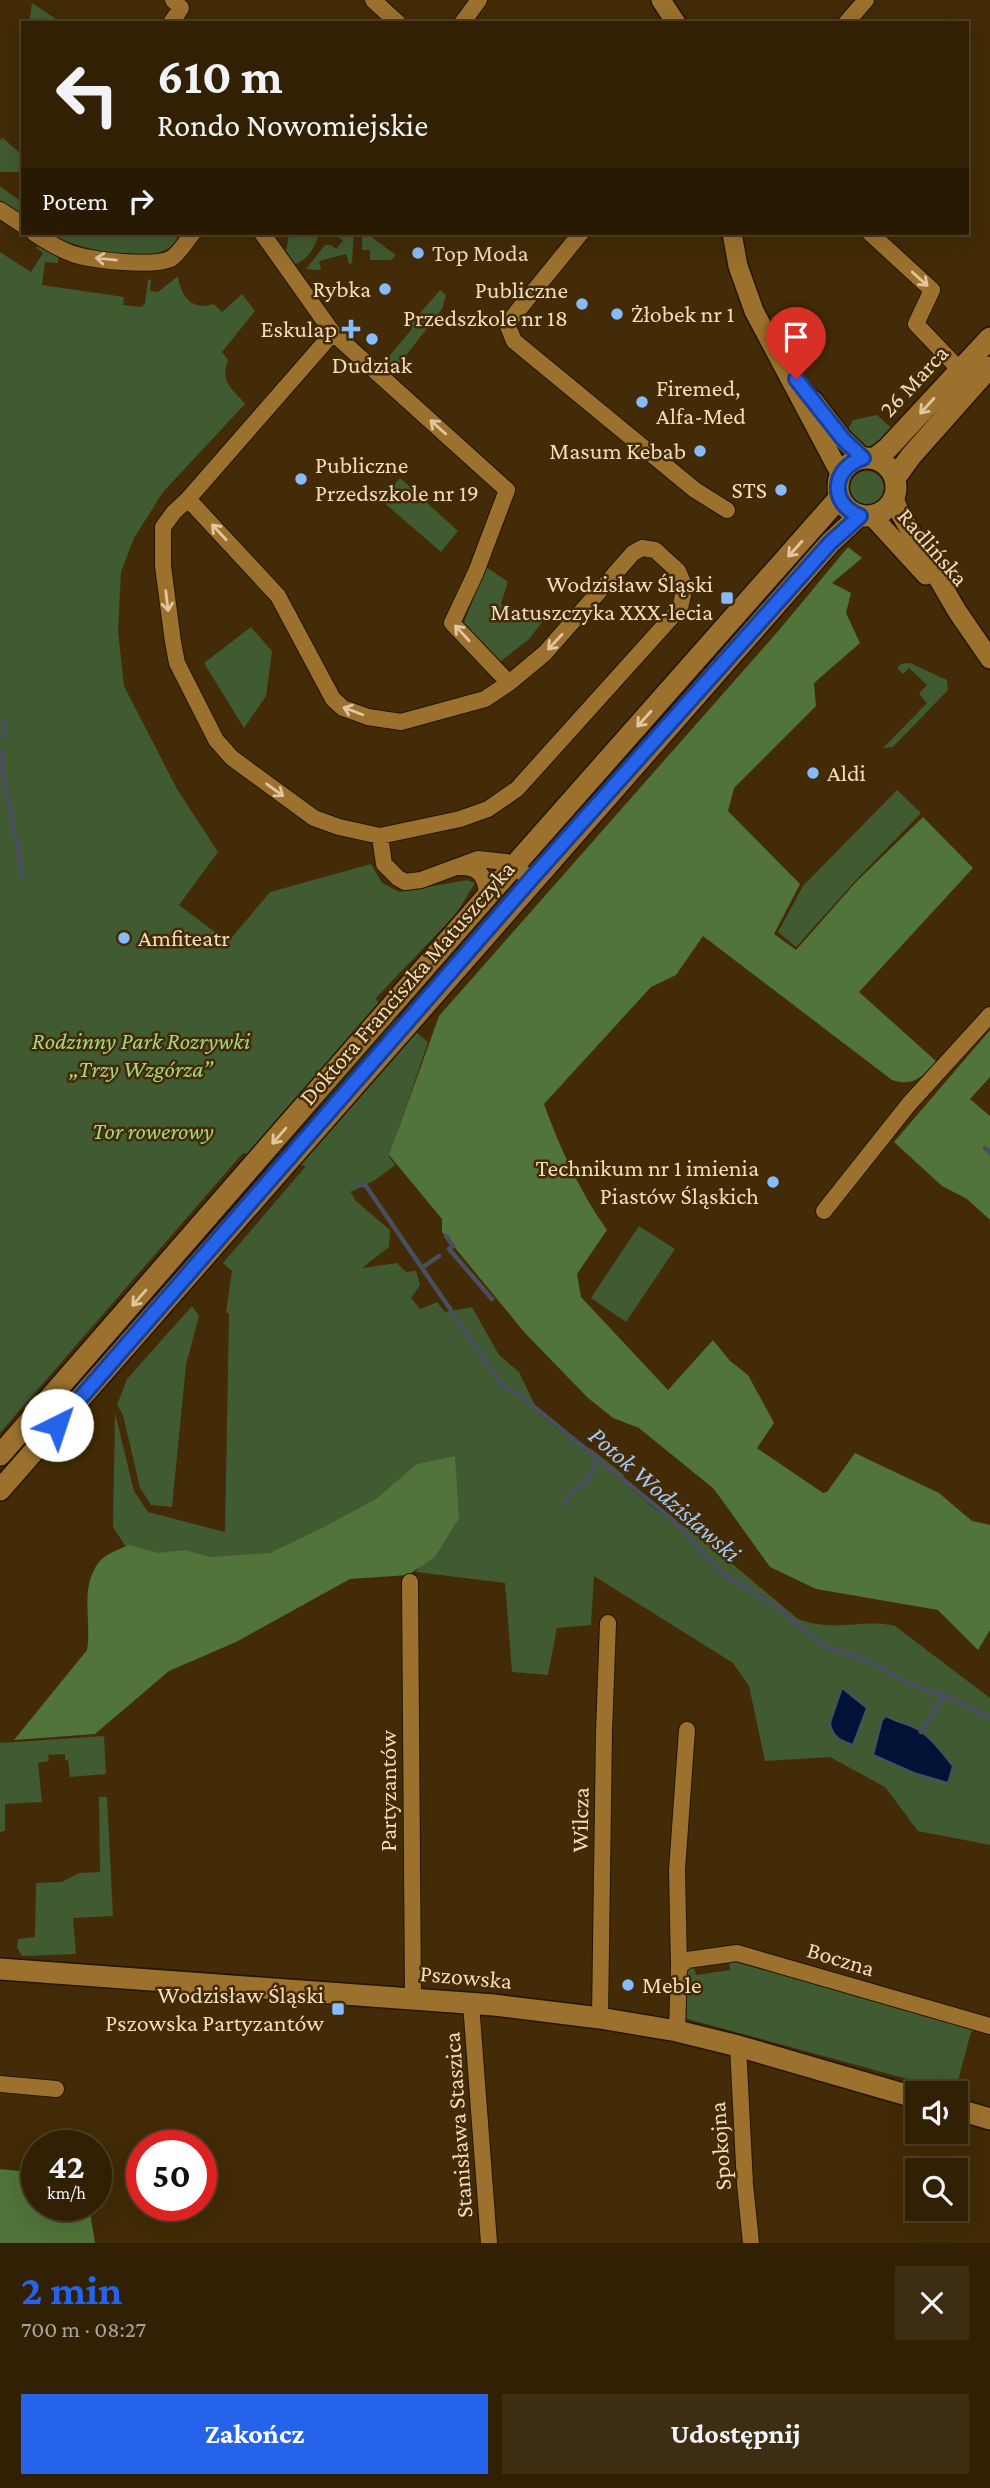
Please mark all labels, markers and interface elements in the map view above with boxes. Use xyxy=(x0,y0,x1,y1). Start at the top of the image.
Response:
icon: left xyxy=(42,49,133,140)
text: 610 m xyxy=(157,49,283,104)
text: Rondo Nowomiejskie xyxy=(157,107,428,143)
icon: right xyxy=(122,182,160,220)
text: Potem xyxy=(42,187,108,216)
place label: Top Moda xyxy=(432,239,529,266)
marker: Top Moda xyxy=(410,245,426,261)
one-way arrow xyxy=(95,252,117,265)
one-way arrow xyxy=(911,270,929,286)
place label: Rybka xyxy=(312,275,371,302)
place label: Publiczne Przedszkole nr 18 xyxy=(403,276,568,331)
marker: Rybka xyxy=(377,281,393,297)
marker: Publiczne Przedszkole nr 18 xyxy=(574,296,590,312)
place label: Żłobek nr 1 xyxy=(631,300,734,327)
marker: Żłobek nr 1 xyxy=(609,306,625,322)
pin xyxy=(766,307,826,379)
place label: Eskulap xyxy=(260,315,337,342)
icon: arrive xyxy=(777,318,815,356)
marker: Eskulap xyxy=(343,321,359,337)
marker: Dudziak xyxy=(364,331,380,347)
street label: 26 Marca xyxy=(874,339,954,422)
place label: Dudziak xyxy=(332,351,413,378)
place label: Firemed, Alfa-Med xyxy=(656,374,746,429)
marker: Firemed, Alfa-Med xyxy=(634,394,650,410)
one-way arrow xyxy=(919,397,935,415)
one-way arrow xyxy=(429,419,447,435)
place label: Masum Kebab xyxy=(549,437,686,464)
marker: Masum Kebab xyxy=(692,443,708,459)
place label: Publiczne Przedszkole nr 19 xyxy=(315,451,479,506)
marker: Publiczne Przedszkole nr 19 xyxy=(293,471,309,487)
place label: STS xyxy=(732,476,767,503)
marker: STS xyxy=(773,482,789,498)
street label: Radlińska xyxy=(892,502,974,591)
one-way arrow xyxy=(211,524,228,541)
one-way arrow xyxy=(787,540,804,557)
place label: Wodzisław Śląski Matuszczyka XXX-lecia xyxy=(490,570,713,625)
one-way arrow xyxy=(161,589,174,612)
marker: Wodzisław Śląski Matuszczyka XXX-lecia xyxy=(719,590,735,606)
one-way arrow xyxy=(454,625,471,642)
one-way arrow xyxy=(547,633,564,650)
one-way arrow xyxy=(342,704,364,716)
one-way arrow xyxy=(636,710,652,728)
place label: Aldi xyxy=(827,759,866,786)
marker: Aldi xyxy=(805,765,821,781)
one-way arrow xyxy=(265,783,284,798)
street label: Doktora Franciszka Matuszczyka xyxy=(293,855,520,1110)
place label: Amfiteatr xyxy=(138,924,230,951)
marker: Amfiteatr xyxy=(116,930,132,946)
park label: Rodzinny Park Rozrywki „Trzy Wzgórza” xyxy=(32,1027,251,1082)
park label: Tor rowerowy xyxy=(92,1117,214,1144)
one-way arrow xyxy=(271,1127,287,1145)
place label: Technikum nr 1 imienia Piastów Śląskich xyxy=(536,1154,759,1209)
marker: Technikum nr 1 imienia Piastów Śląskich xyxy=(765,1174,781,1190)
one-way arrow xyxy=(131,1288,147,1306)
position arrow xyxy=(20,1388,94,1462)
water label: Potok Wodzisławski xyxy=(583,1421,746,1568)
street label: Partyzantów xyxy=(374,1730,401,1852)
street label: Wilcza xyxy=(565,1787,594,1853)
street label: Boczna xyxy=(804,1935,878,1982)
street label: Pszowska xyxy=(419,1959,513,1994)
place label: Meble xyxy=(642,1971,702,1998)
marker: Meble xyxy=(620,1977,636,1993)
place label: Wodzisław Śląski Pszowska Partyzantów xyxy=(105,1981,324,2036)
marker: Wodzisław Śląski Pszowska Partyzantów xyxy=(330,2001,346,2017)
street label: Stanisława Staszica xyxy=(438,2031,477,2219)
map controls xyxy=(905,2081,968,2221)
button: sound xyxy=(905,2081,968,2144)
street label: Spokojna xyxy=(703,2101,736,2191)
speed limit sign: 50 xyxy=(126,2130,217,2221)
text: 42 xyxy=(48,2147,85,2186)
button: search xyxy=(905,2158,968,2221)
text: km/h xyxy=(47,2183,86,2203)
text: 2 min xyxy=(21,2266,122,2313)
button: close xyxy=(895,2266,969,2340)
text: 700 m · 08:27 xyxy=(21,2316,146,2342)
button: Zakończ xyxy=(21,2394,488,2474)
button: Udostępnij xyxy=(502,2394,969,2474)

